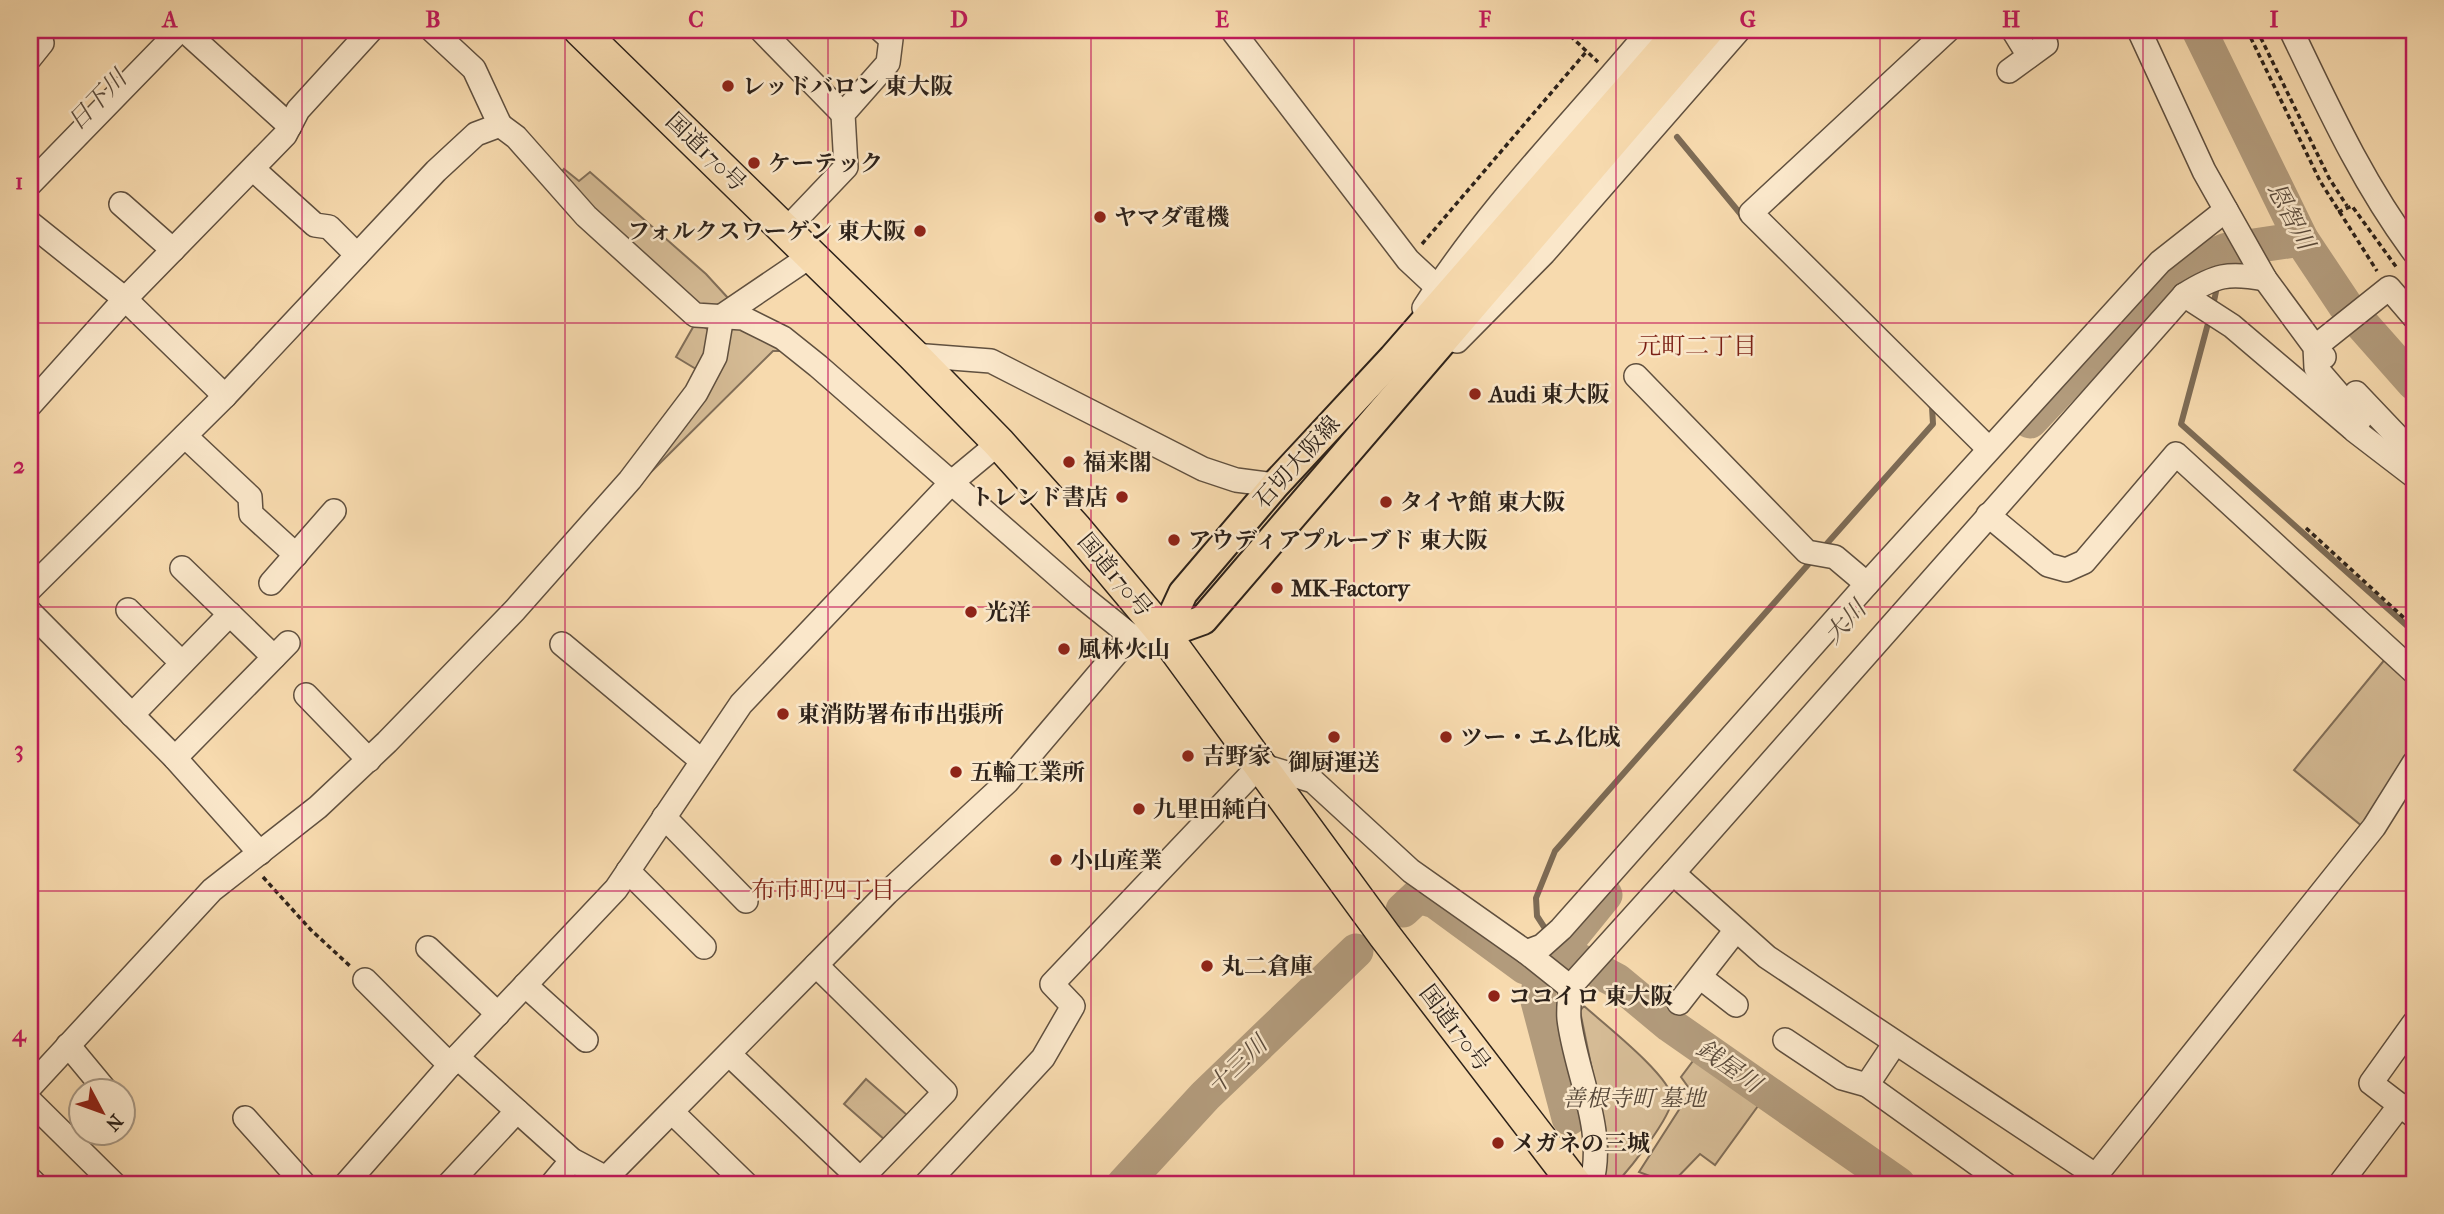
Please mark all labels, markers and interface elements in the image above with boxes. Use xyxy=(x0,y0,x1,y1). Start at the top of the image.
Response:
text: A xyxy=(161,6,179,33)
text: B xyxy=(426,6,441,33)
text: C xyxy=(688,6,704,33)
text: D xyxy=(950,6,968,33)
text: E xyxy=(1215,6,1229,33)
text: F xyxy=(1478,6,1492,33)
text: G xyxy=(1740,6,1756,33)
text: H xyxy=(2002,6,2020,33)
text: I xyxy=(2270,6,2279,33)
water label: 日下川 xyxy=(62,62,134,136)
place label: レッドバロン 東大阪 xyxy=(742,73,953,100)
marker: レッドバロン 東大阪 xyxy=(720,78,736,94)
street label: 国道170号 xyxy=(660,107,752,197)
place label: ケーテック xyxy=(768,150,883,177)
marker: ケーテック xyxy=(746,155,762,171)
text: 1 xyxy=(15,168,23,195)
water label: 恩智川 xyxy=(2262,178,2322,257)
place label: ヤマダ電機 xyxy=(1114,204,1229,231)
marker: ヤマダ電機 xyxy=(1092,209,1108,225)
place label: フォルクスワーゲン 東大阪 xyxy=(627,218,906,245)
marker: フォルクスワーゲン 東大阪 xyxy=(912,223,928,239)
district label: 元町二丁目 xyxy=(1637,332,1757,360)
place label: Audi 東大阪 xyxy=(1487,381,1610,408)
marker: Audi 東大阪 xyxy=(1467,386,1483,402)
street label: 石切大阪線 xyxy=(1248,410,1346,514)
place label: 福来閣 xyxy=(1083,449,1152,476)
text: 2 xyxy=(13,452,25,479)
marker: 福来閣 xyxy=(1061,454,1077,470)
place label: トレンド書店 xyxy=(971,484,1108,511)
marker: トレンド書店 xyxy=(1114,489,1130,505)
place label: タイヤ館 東大阪 xyxy=(1400,489,1565,516)
marker: タイヤ館 東大阪 xyxy=(1378,494,1394,510)
place label: アウディアプルーブド 東大阪 xyxy=(1188,527,1488,554)
street label: 国道170号 xyxy=(1072,528,1158,622)
marker: アウディアプルーブド 東大阪 xyxy=(1166,532,1182,548)
place label: MK-Factory xyxy=(1291,575,1411,602)
marker: MK-Factory xyxy=(1269,580,1285,596)
water label: 大川 xyxy=(1818,593,1874,649)
place label: 光洋 xyxy=(985,599,1031,626)
marker: 光洋 xyxy=(963,604,979,620)
place label: 風林火山 xyxy=(1078,636,1170,663)
marker: 風林火山 xyxy=(1056,641,1072,657)
place label: 東消防署布市出張所 xyxy=(797,701,1004,728)
marker: 東消防署布市出張所 xyxy=(775,706,791,722)
place label: ツー・エム化成 xyxy=(1460,724,1621,751)
marker: 御厨運送 xyxy=(1326,729,1342,745)
marker: ツー・エム化成 xyxy=(1438,729,1454,745)
text: 3 xyxy=(14,736,24,763)
place label: 吉野家 xyxy=(1202,743,1271,770)
marker: 吉野家 xyxy=(1180,748,1196,764)
place label: 御厨運送 xyxy=(1288,749,1380,776)
place label: 五輪工業所 xyxy=(970,759,1085,786)
marker: 五輪工業所 xyxy=(948,764,964,780)
place label: 九里田純白 xyxy=(1153,796,1268,823)
marker: 九里田純白 xyxy=(1131,801,1147,817)
place label: 小山産業 xyxy=(1070,847,1162,874)
marker: 小山産業 xyxy=(1048,852,1064,868)
district label: 布市町四丁目 xyxy=(751,876,895,904)
place label: 丸二倉庫 xyxy=(1221,953,1313,980)
marker: 丸二倉庫 xyxy=(1199,958,1215,974)
street label: 国道170号 xyxy=(1414,980,1496,1076)
place label: ココイロ 東大阪 xyxy=(1508,983,1673,1010)
marker: ココイロ 東大阪 xyxy=(1486,988,1502,1004)
text: 4 xyxy=(11,1020,27,1047)
water label: 十三川 xyxy=(1201,1028,1275,1100)
water label: 銭屋川 xyxy=(1691,1034,1769,1100)
north arrow xyxy=(66,1078,136,1148)
park label: 善根寺町 墓地 xyxy=(1562,1085,1709,1112)
text: N xyxy=(101,1110,127,1136)
place label: メガネの三城 xyxy=(1512,1130,1650,1157)
marker: メガネの三城 xyxy=(1490,1135,1506,1151)

